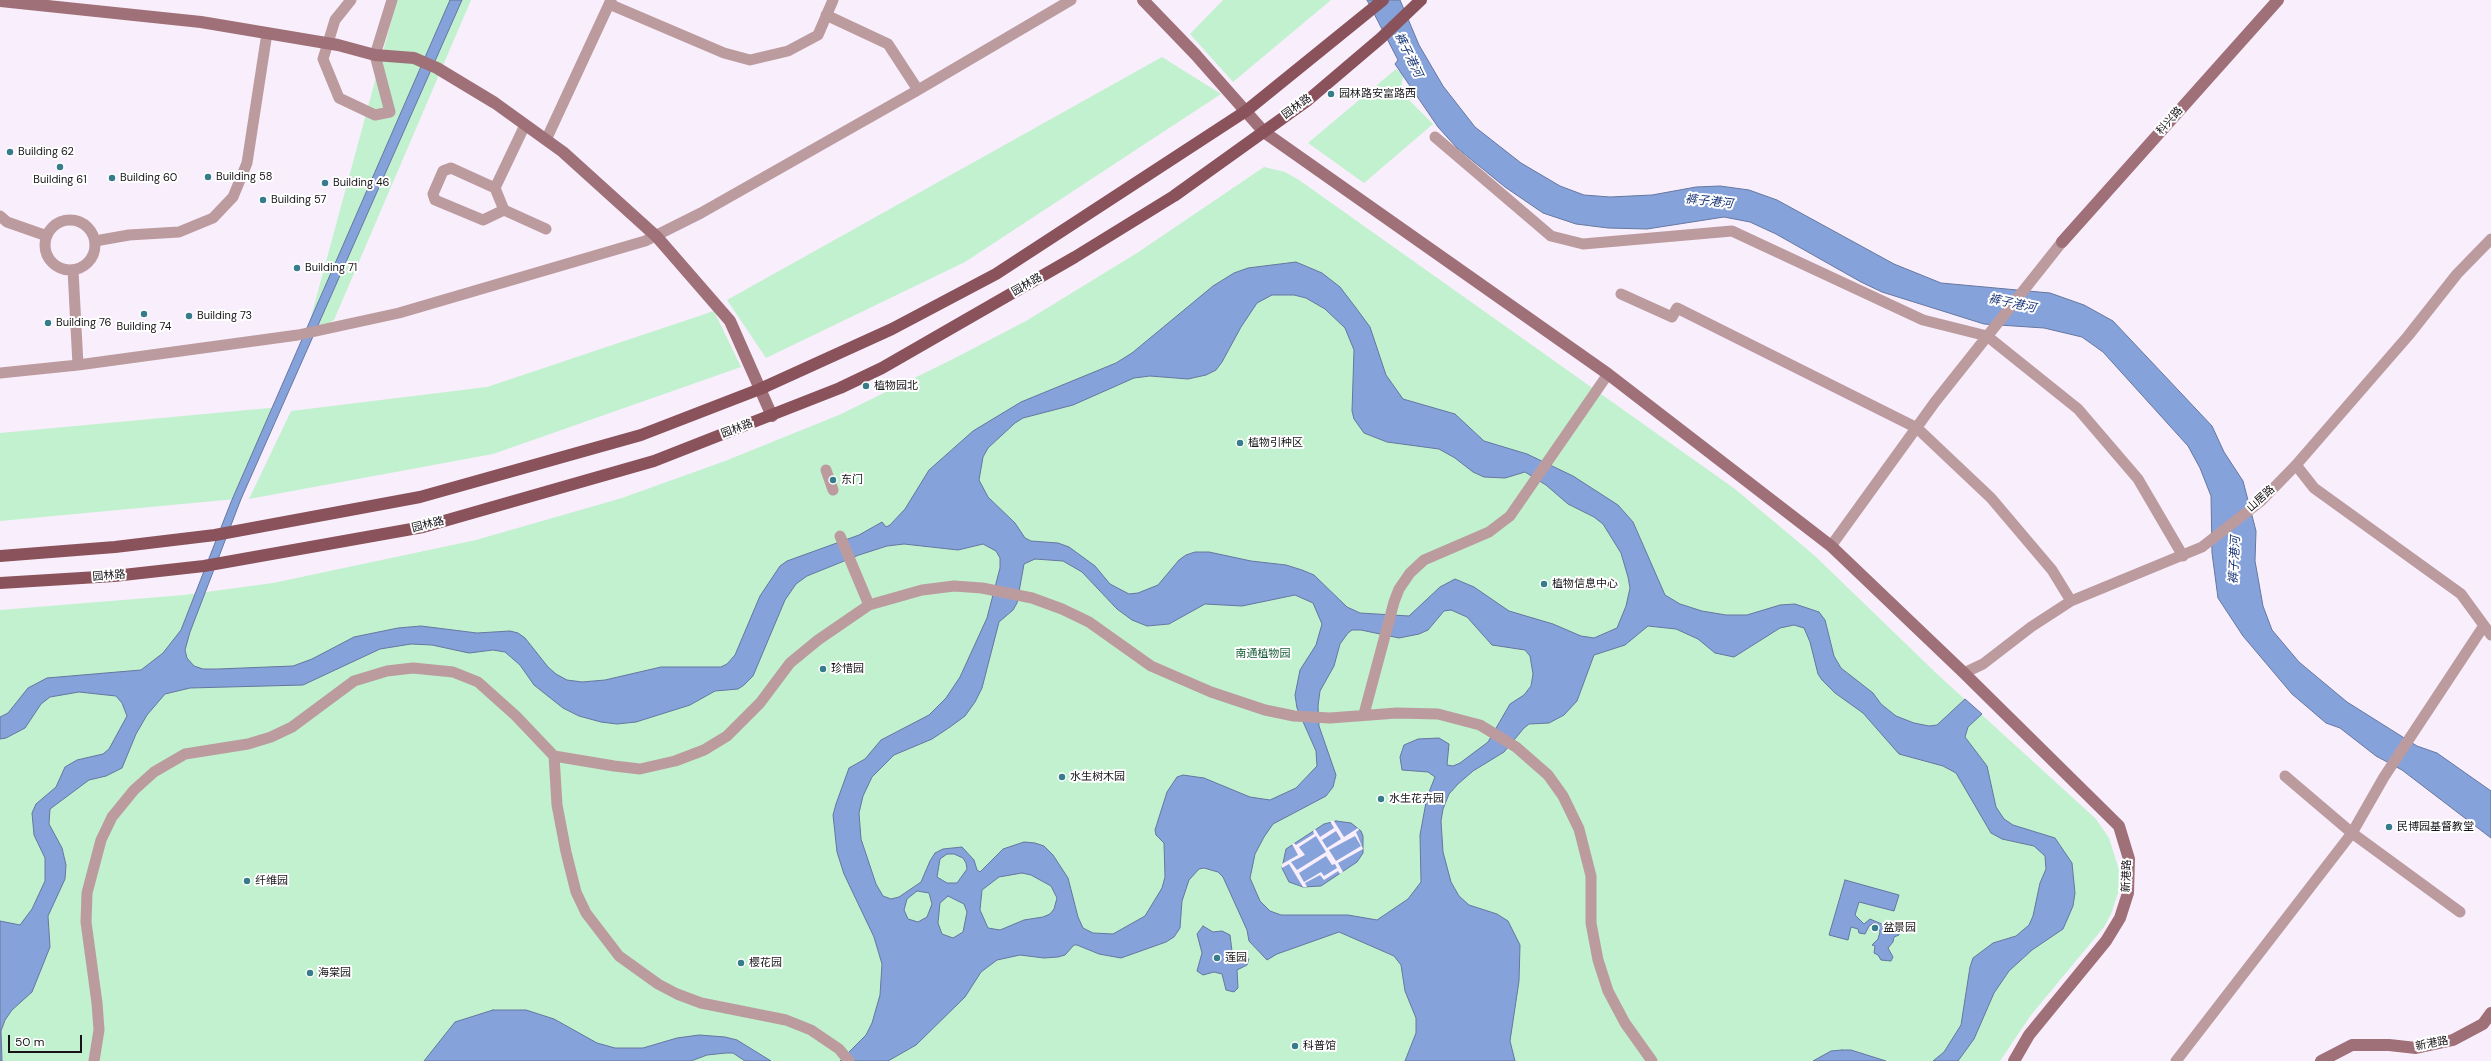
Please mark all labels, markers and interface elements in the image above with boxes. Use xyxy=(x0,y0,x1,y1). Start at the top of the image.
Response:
water label: 裤子港河 xyxy=(1391,30,1425,80)
place label: 园林路安富路西 xyxy=(1339,87,1416,101)
marker: 园林路安富路西 xyxy=(1326,89,1336,99)
street label: 园林路 xyxy=(1280,92,1314,122)
street label: 科兴路 xyxy=(2154,104,2186,138)
place label: Building 62 xyxy=(18,145,74,159)
marker: Building 62 xyxy=(5,147,15,157)
marker: Building 61 xyxy=(55,162,65,172)
place label: Building 58 xyxy=(216,170,272,184)
place label: Building 60 xyxy=(120,171,177,185)
marker: Building 58 xyxy=(203,172,213,182)
place label: Building 61 xyxy=(33,173,87,187)
marker: Building 60 xyxy=(107,173,117,183)
place label: Building 46 xyxy=(333,176,390,190)
marker: Building 46 xyxy=(320,178,330,188)
water label: 裤子港河 xyxy=(1684,192,1734,212)
place label: Building 57 xyxy=(271,193,326,207)
marker: Building 57 xyxy=(258,195,268,205)
place label: Building 71 xyxy=(305,261,357,275)
marker: Building 71 xyxy=(292,263,302,273)
street label: 园林路 xyxy=(1009,271,1045,299)
water label: 裤子港河 xyxy=(1987,292,2037,316)
marker: Building 74 xyxy=(139,309,149,319)
place label: Building 73 xyxy=(197,309,252,323)
marker: Building 73 xyxy=(184,311,194,321)
place label: Building 76 xyxy=(56,316,111,330)
marker: Building 76 xyxy=(43,318,53,328)
place label: Building 74 xyxy=(117,320,171,334)
place label: 植物园北 xyxy=(874,379,918,393)
marker: 植物园北 xyxy=(861,381,871,391)
street label: 园林路 xyxy=(719,417,755,441)
place label: 植物引种区 xyxy=(1248,436,1303,450)
marker: 植物引种区 xyxy=(1235,438,1245,448)
place label: 东门 xyxy=(841,473,863,487)
marker: 东门 xyxy=(828,475,838,485)
street label: 山居路 xyxy=(2244,483,2278,515)
street label: 园林路 xyxy=(410,515,446,535)
water label: 裤子港河 xyxy=(2227,536,2243,584)
street label: 园林路 xyxy=(92,568,126,584)
place label: 植物信息中心 xyxy=(1552,577,1618,591)
marker: 植物信息中心 xyxy=(1539,579,1549,589)
park label: 南通植物园 xyxy=(1236,647,1290,661)
place label: 珍惜园 xyxy=(831,662,864,676)
marker: 珍惜园 xyxy=(818,664,828,674)
place label: 水生树木园 xyxy=(1070,770,1125,784)
marker: 水生树木园 xyxy=(1057,772,1067,782)
place label: 水生花卉园 xyxy=(1389,792,1444,806)
marker: 水生花卉园 xyxy=(1376,794,1386,804)
place label: 民博园基督教堂 xyxy=(2397,820,2474,834)
marker: 民博园基督教堂 xyxy=(2384,822,2394,832)
street label: 新港路 xyxy=(2120,859,2134,893)
place label: 纤维园 xyxy=(255,874,288,888)
marker: 纤维园 xyxy=(242,876,252,886)
place label: 盆景园 xyxy=(1883,921,1916,935)
marker: 盆景园 xyxy=(1870,923,1880,933)
place label: 莲园 xyxy=(1225,951,1247,965)
marker: 莲园 xyxy=(1212,953,1222,963)
place label: 樱花园 xyxy=(749,956,782,970)
marker: 樱花园 xyxy=(736,958,746,968)
place label: 海棠园 xyxy=(318,966,351,980)
marker: 海棠园 xyxy=(305,968,315,978)
scale bar xyxy=(10,1027,84,1053)
text: 50 m xyxy=(15,1034,44,1050)
street label: 新港路 xyxy=(2415,1034,2449,1054)
place label: 科普馆 xyxy=(1303,1039,1336,1053)
marker: 科普馆 xyxy=(1290,1041,1300,1051)

